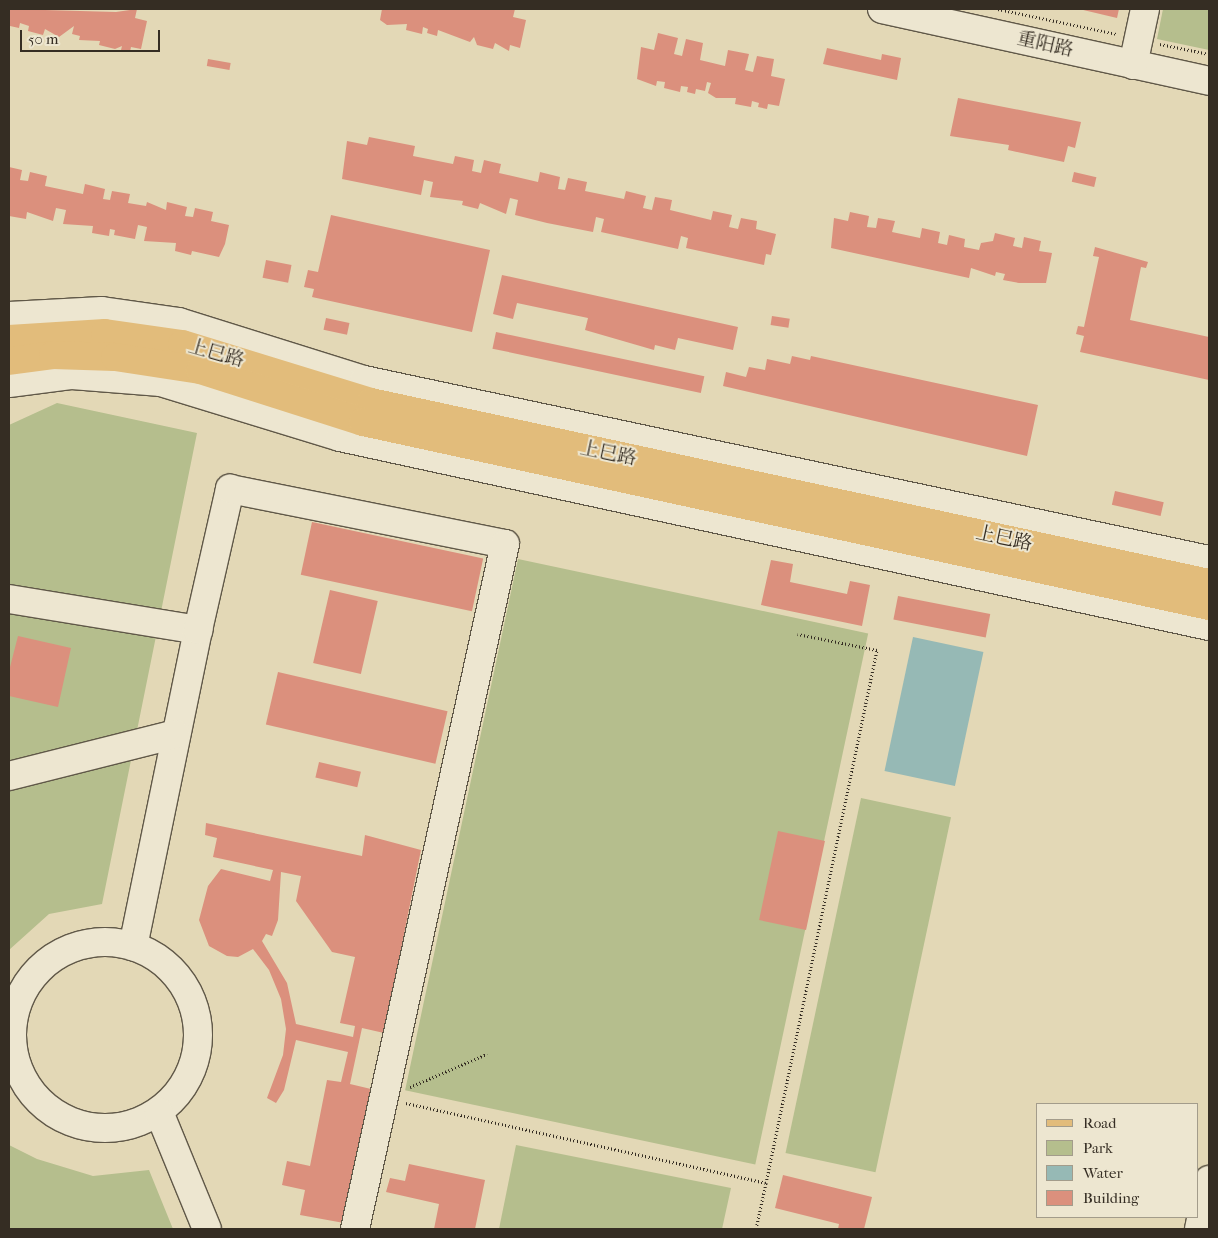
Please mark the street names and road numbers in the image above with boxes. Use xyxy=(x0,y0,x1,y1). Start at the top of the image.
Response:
street label: 重阳路 xyxy=(1015,27,1075,63)
street label: 上巳路 xyxy=(185,335,247,373)
street label: 上巳路 xyxy=(578,437,638,471)
street label: 上巳路 xyxy=(974,522,1034,556)

